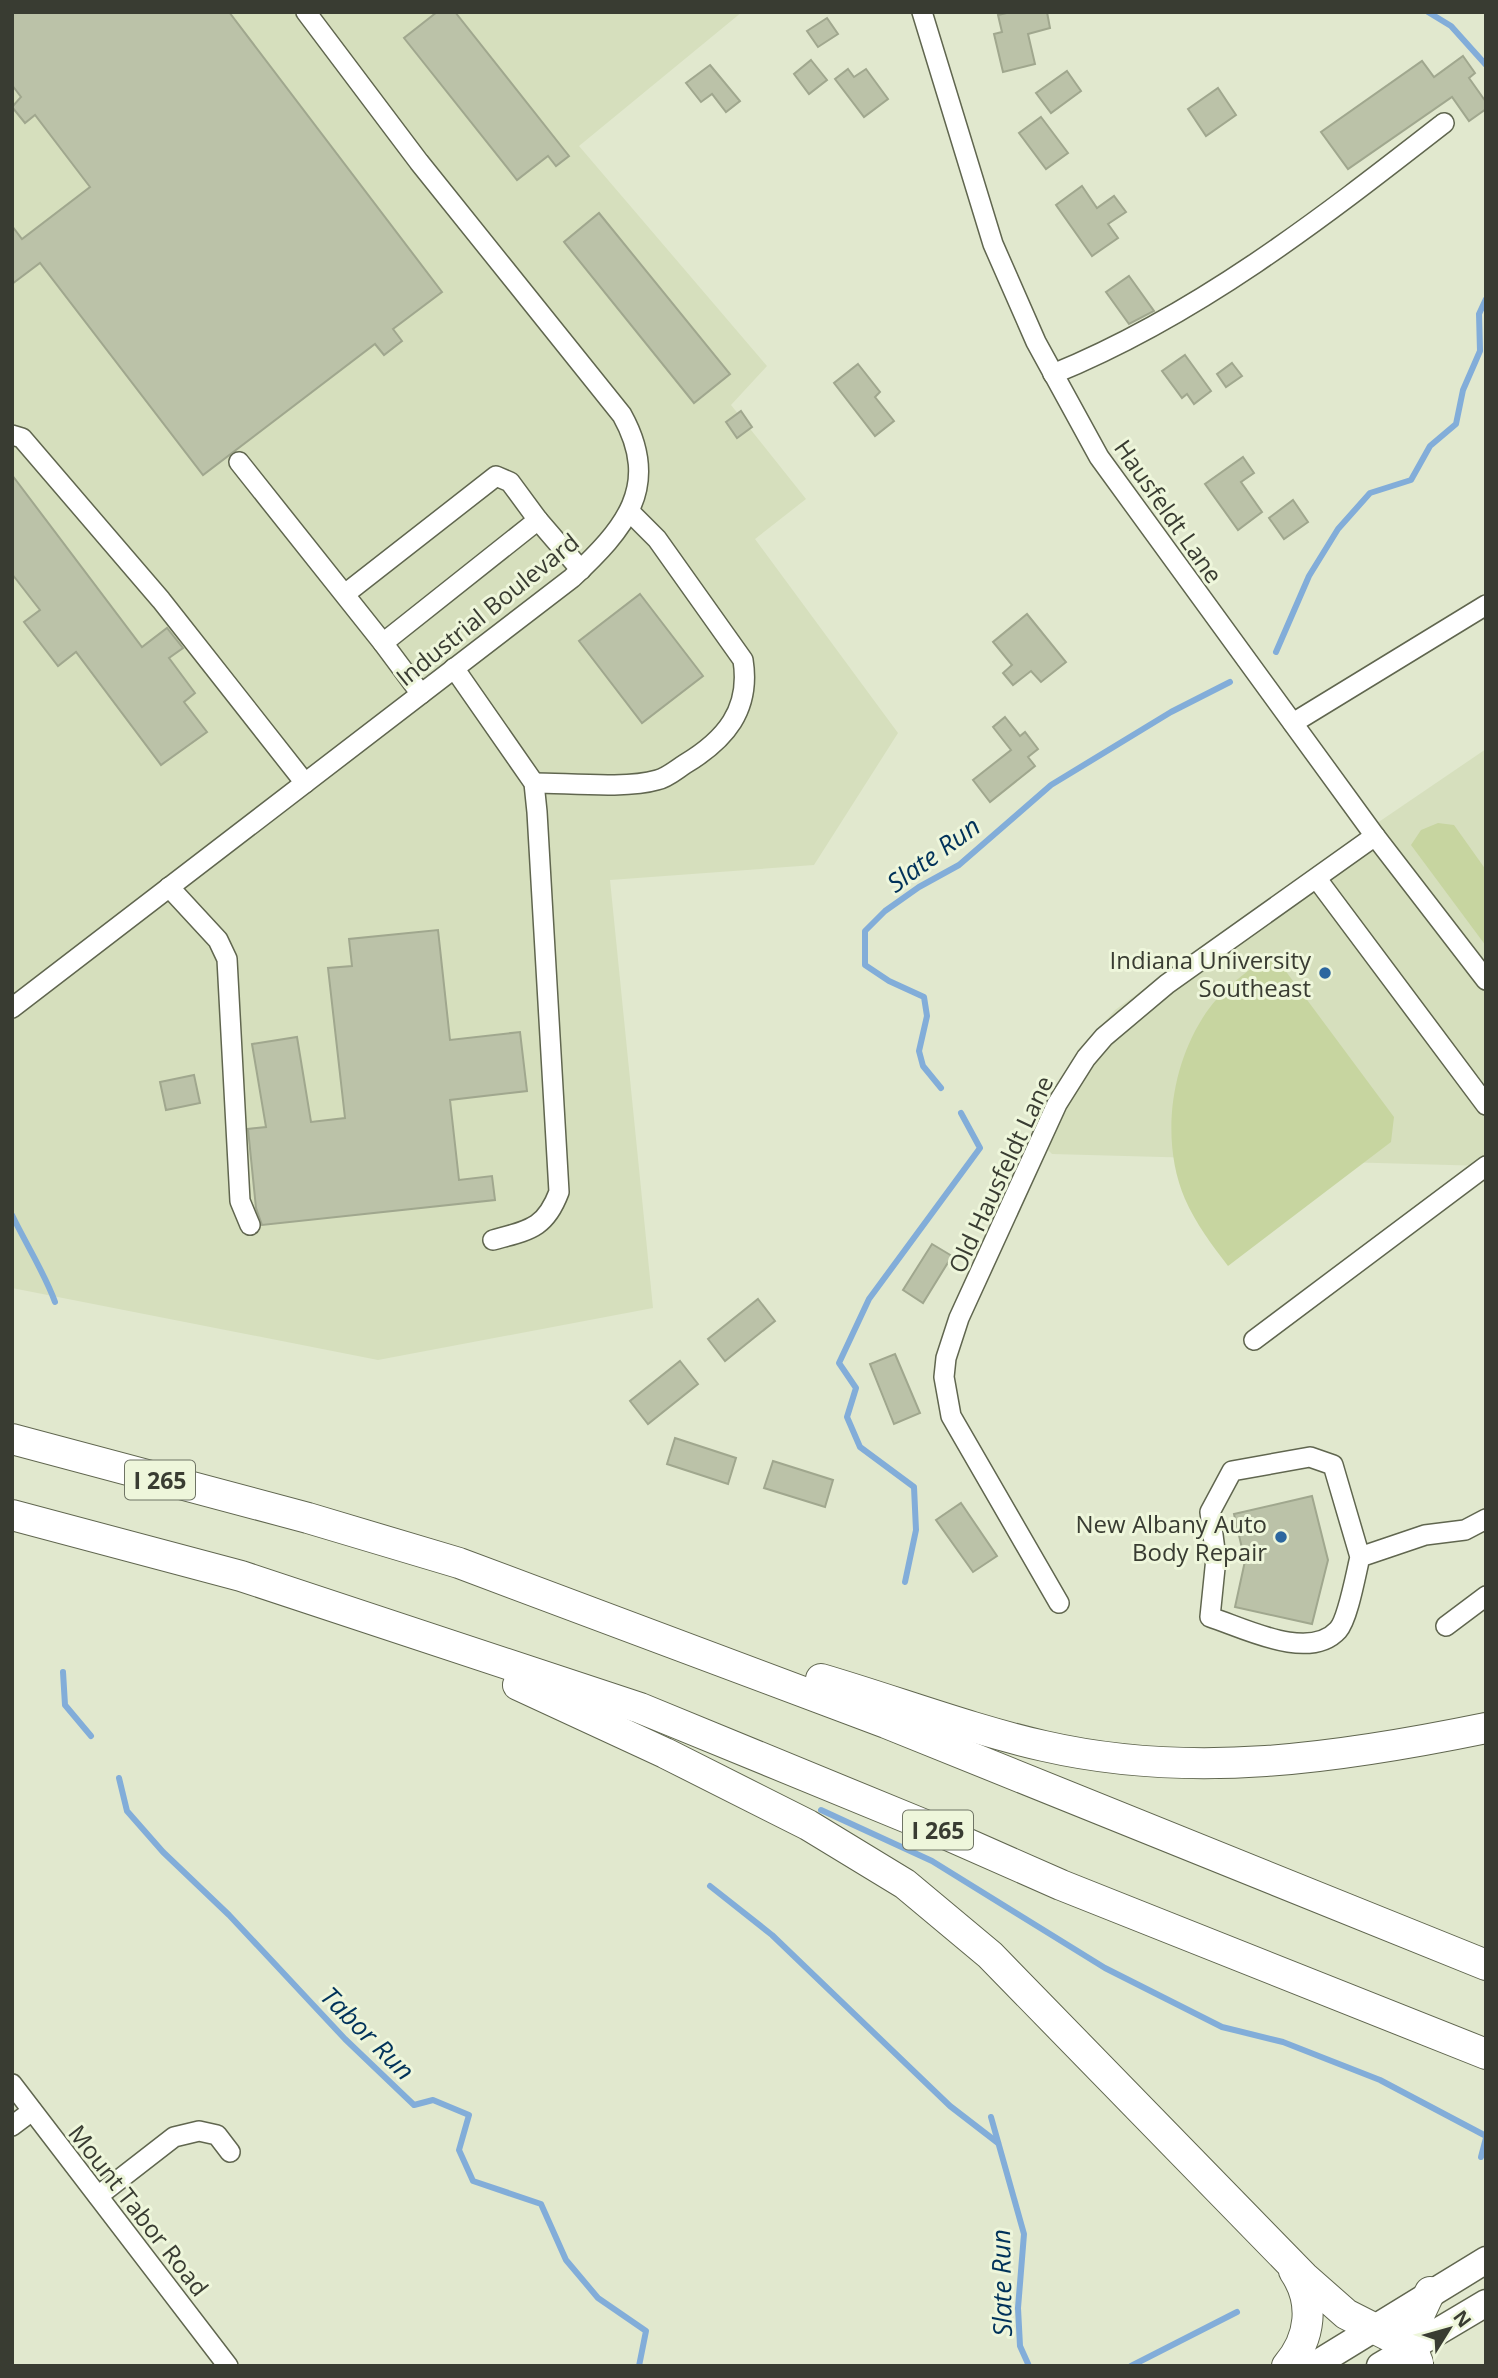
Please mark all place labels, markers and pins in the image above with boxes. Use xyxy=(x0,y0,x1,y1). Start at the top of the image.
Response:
place label: Indiana University Southeast xyxy=(1110,943,1312,1004)
marker: Indiana University Southeast xyxy=(1317,965,1333,981)
place label: New Albany Auto Body Repair xyxy=(1076,1507,1267,1568)
marker: New Albany Auto Body Repair xyxy=(1273,1529,1289,1545)

